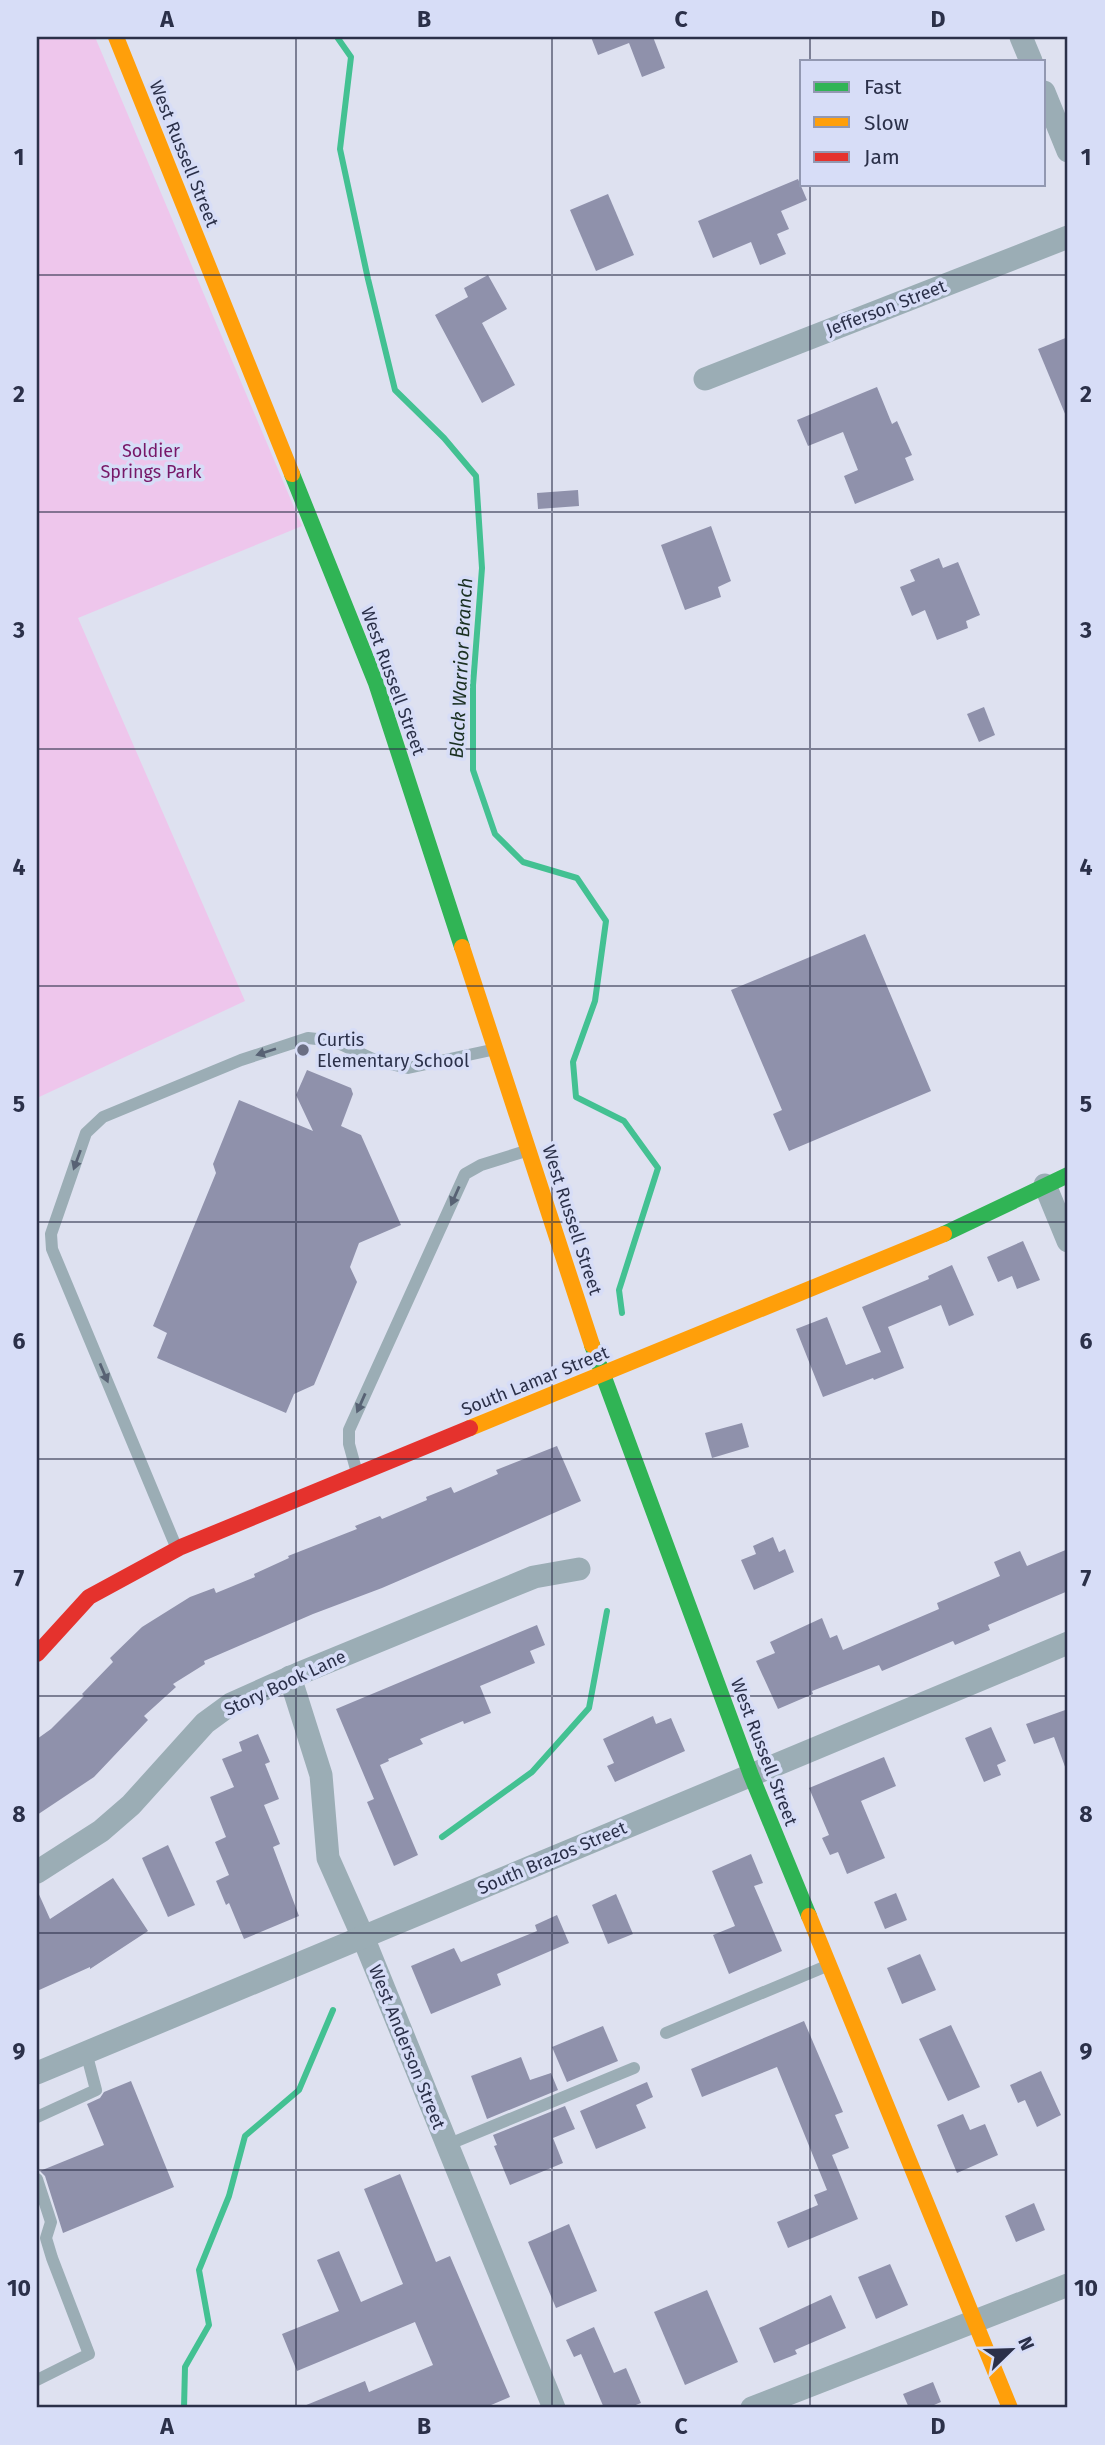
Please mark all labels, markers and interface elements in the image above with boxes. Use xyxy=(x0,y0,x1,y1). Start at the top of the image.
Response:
text: A xyxy=(159,5,174,33)
text: B xyxy=(417,5,431,33)
text: C xyxy=(674,5,688,33)
text: D xyxy=(931,5,946,33)
legend xyxy=(800,60,1046,186)
text: Fast xyxy=(864,74,902,100)
street label: West Russell Street xyxy=(145,77,224,231)
text: Slow xyxy=(864,110,909,136)
text: 1 xyxy=(14,143,24,171)
text: 1 xyxy=(1081,143,1091,171)
text: Jam xyxy=(864,144,900,170)
street label: Jefferson Street xyxy=(823,275,950,341)
text: 2 xyxy=(13,380,25,408)
text: 2 xyxy=(1080,380,1092,408)
park label: Soldier Springs Park xyxy=(101,440,202,483)
water label: Black Warrior Branch xyxy=(445,577,477,759)
street label: West Russell Street xyxy=(356,604,430,759)
text: 3 xyxy=(12,616,25,644)
text: 3 xyxy=(1079,616,1092,644)
text: 4 xyxy=(13,853,26,881)
text: 4 xyxy=(1080,853,1093,881)
place label: Curtis Elementary School xyxy=(317,1029,469,1072)
marker: Curtis Elementary School xyxy=(295,1042,311,1058)
one-way arrow xyxy=(255,1047,276,1058)
text: 5 xyxy=(13,1090,25,1118)
text: 5 xyxy=(1080,1090,1092,1118)
street label: West Russell Street xyxy=(537,1142,607,1298)
one-way arrow xyxy=(71,1150,82,1171)
one-way arrow xyxy=(450,1186,461,1206)
text: 6 xyxy=(13,1327,26,1355)
text: 6 xyxy=(1080,1327,1093,1355)
street label: South Lamar Street xyxy=(458,1341,612,1421)
one-way arrow xyxy=(98,1363,109,1384)
one-way arrow xyxy=(355,1393,367,1413)
text: 7 xyxy=(14,1564,25,1592)
text: 7 xyxy=(1081,1564,1092,1592)
street label: Story Book Lane xyxy=(221,1645,349,1721)
street label: West Russell Street xyxy=(726,1675,802,1829)
text: 8 xyxy=(12,1800,26,1828)
text: 8 xyxy=(1079,1800,1093,1828)
street label: South Brazos Street xyxy=(474,1816,630,1899)
street label: West Anderson Street xyxy=(364,1962,450,2133)
text: 9 xyxy=(13,2037,26,2065)
text: 9 xyxy=(1080,2037,1093,2065)
text: 10 xyxy=(7,2274,31,2302)
text: 10 xyxy=(1074,2274,1098,2302)
north arrow xyxy=(976,2316,1046,2386)
text: N xyxy=(1013,2333,1039,2354)
text: A xyxy=(159,2412,174,2440)
text: B xyxy=(417,2412,431,2440)
text: C xyxy=(674,2412,688,2440)
text: D xyxy=(931,2412,946,2440)

